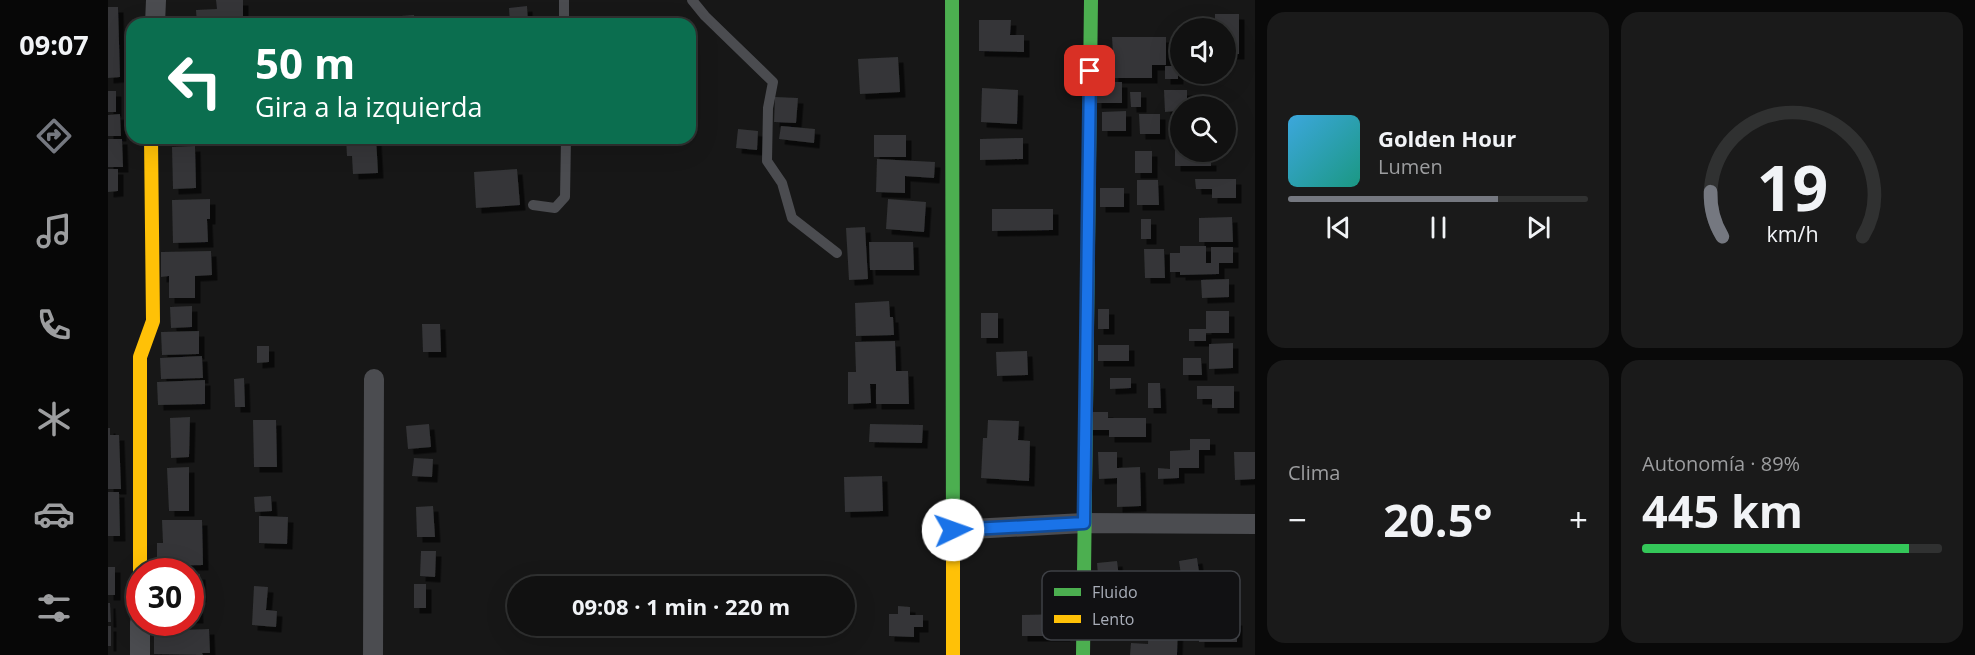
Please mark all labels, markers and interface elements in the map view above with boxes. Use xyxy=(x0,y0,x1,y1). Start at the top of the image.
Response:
map controls xyxy=(1170,18,1236,162)
button: sound xyxy=(1170,18,1236,84)
text: 09:07 xyxy=(19,26,89,63)
text: 50 m xyxy=(255,34,355,91)
icon: left xyxy=(156,42,234,120)
pin xyxy=(1064,45,1115,96)
icon: arrive xyxy=(1073,54,1106,87)
text: Gira a la izquierda xyxy=(255,88,482,125)
button: search xyxy=(1170,96,1236,162)
icon: directions xyxy=(33,115,75,157)
text: Golden Hour xyxy=(1378,123,1516,153)
text: 19 xyxy=(1756,144,1828,229)
text: Lumen xyxy=(1378,153,1443,180)
icon: music xyxy=(33,210,75,252)
icon: previous xyxy=(1322,211,1355,244)
icon: pause xyxy=(1422,211,1455,244)
icon: next xyxy=(1522,211,1555,244)
text: km/h xyxy=(1766,219,1818,248)
icon: phone xyxy=(33,304,75,346)
icon: climate xyxy=(33,398,75,440)
text: Autonomía · 89% xyxy=(1642,450,1800,477)
text: Clima xyxy=(1288,459,1340,486)
text: 445 km xyxy=(1642,480,1803,541)
text: 20.5° xyxy=(1383,489,1493,550)
icon: car xyxy=(33,493,75,535)
text: − xyxy=(1288,497,1307,542)
text: + xyxy=(1569,497,1588,542)
position arrow xyxy=(921,498,985,562)
speed limit sign: 30 xyxy=(126,558,204,636)
legend xyxy=(1042,571,1240,640)
text: Fluido xyxy=(1092,581,1138,603)
icon: filters xyxy=(33,587,75,629)
text: 09:08 · 1 min · 220 m xyxy=(572,591,790,621)
text: Lento xyxy=(1092,608,1134,630)

